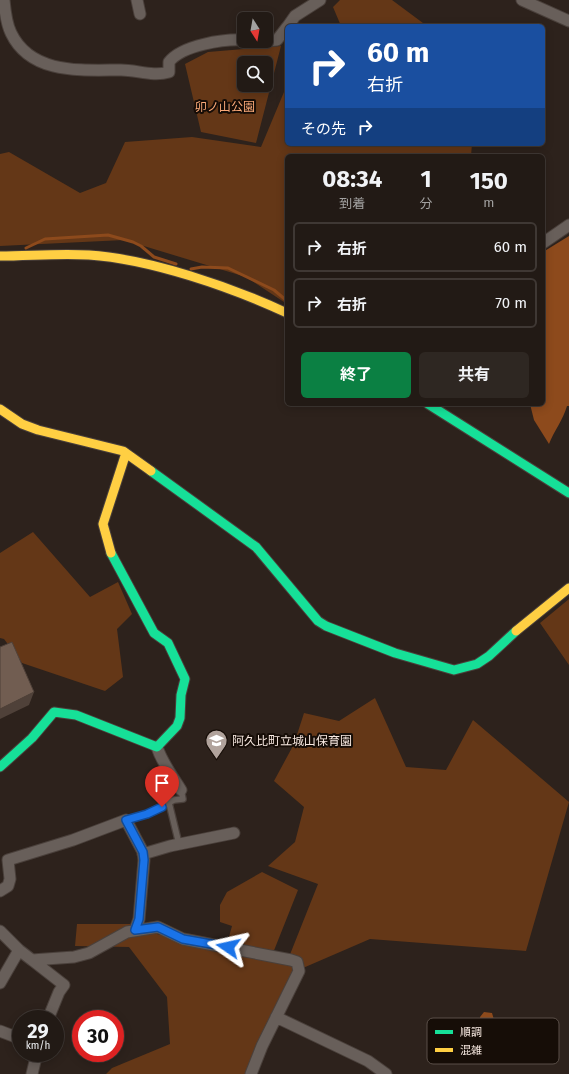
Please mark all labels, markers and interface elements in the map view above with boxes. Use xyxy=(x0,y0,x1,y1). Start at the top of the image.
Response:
north arrow xyxy=(237,12,273,48)
map controls xyxy=(237,12,273,92)
text: 60 m xyxy=(367,36,429,69)
icon: right xyxy=(301,40,353,92)
button: search xyxy=(237,56,273,92)
text: 右折 xyxy=(367,74,403,96)
park label: 卯ノ山公園 xyxy=(195,100,255,114)
icon: right xyxy=(354,116,376,138)
text: その先 xyxy=(301,120,346,138)
text: 08:34 xyxy=(322,165,382,193)
text: 1 xyxy=(420,165,432,193)
text: 150 xyxy=(470,167,508,195)
text: m xyxy=(483,195,494,210)
text: 到着 xyxy=(339,196,365,211)
text: 分 xyxy=(420,196,433,211)
icon: right xyxy=(303,236,325,258)
text: 60 m xyxy=(494,238,527,256)
text: 右折 xyxy=(337,240,367,258)
icon: right xyxy=(303,292,325,314)
text: 70 m xyxy=(495,294,527,312)
text: 右折 xyxy=(337,296,367,314)
button: 終了 xyxy=(301,352,411,398)
button: 共有 xyxy=(419,352,529,398)
school or university icon: 阿久比町立城山保育園 xyxy=(204,728,230,761)
place label: 阿久比町立城山保育園 xyxy=(232,734,352,748)
pin xyxy=(145,766,179,807)
icon: arrive xyxy=(151,772,173,794)
position arrow xyxy=(207,926,249,968)
speed limit sign: 30 xyxy=(72,1010,124,1062)
legend xyxy=(427,1018,559,1064)
text: 29 xyxy=(27,1019,49,1043)
text: 順調 xyxy=(460,1026,482,1039)
text: km/h xyxy=(26,1040,50,1052)
text: 混雑 xyxy=(460,1044,482,1057)

